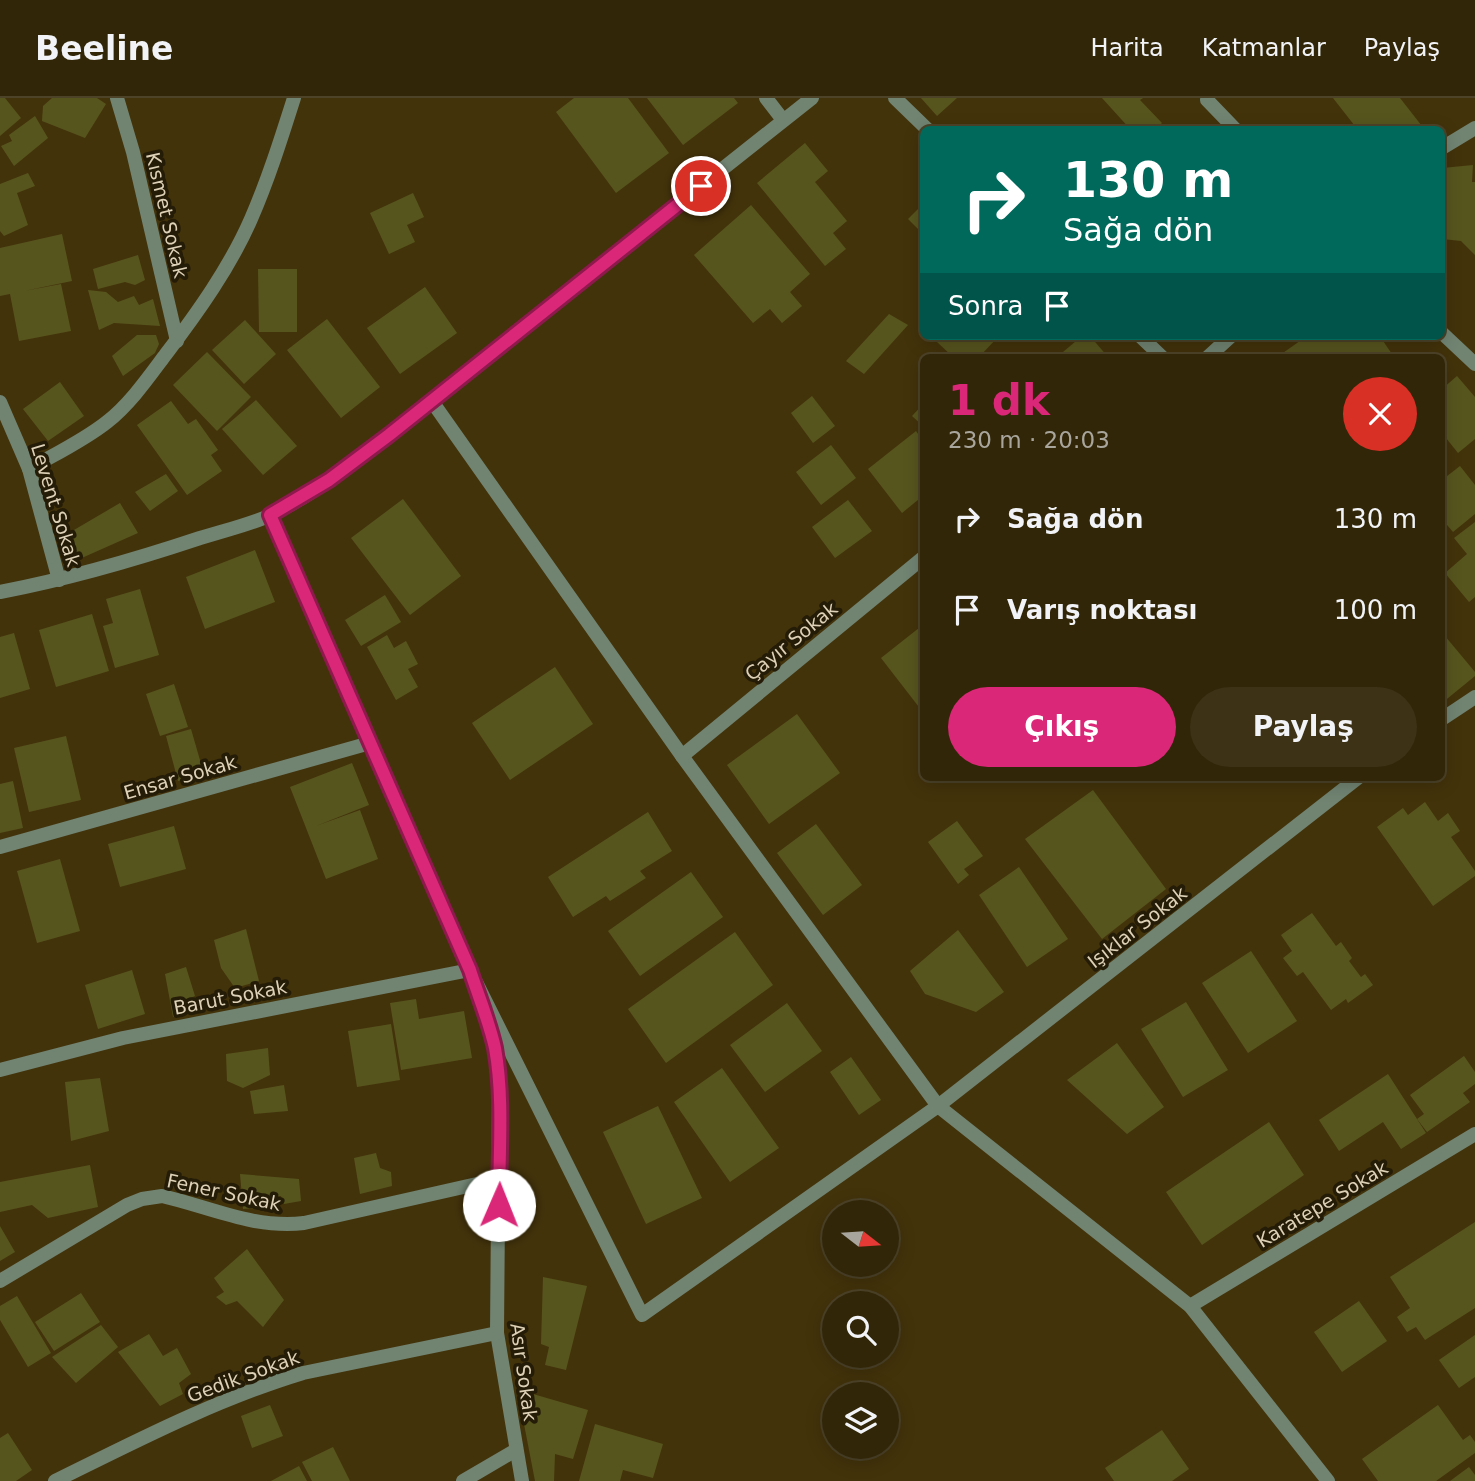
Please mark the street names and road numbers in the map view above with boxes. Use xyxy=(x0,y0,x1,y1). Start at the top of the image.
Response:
street label: Kısmet Sokak xyxy=(142,150,192,280)
street label: Levent Sokak xyxy=(27,441,85,569)
street label: Çayır Sokak xyxy=(740,597,842,685)
street label: Ensar Sokak xyxy=(121,750,239,804)
street label: Işıklar Sokak xyxy=(1083,882,1191,972)
street label: Barut Sokak xyxy=(171,975,289,1019)
street label: Karatepe Sokak xyxy=(1252,1156,1392,1252)
street label: Fener Sokak xyxy=(165,1169,283,1215)
street label: Asır Sokak xyxy=(506,1321,542,1423)
street label: Gedik Sokak xyxy=(184,1346,302,1406)

